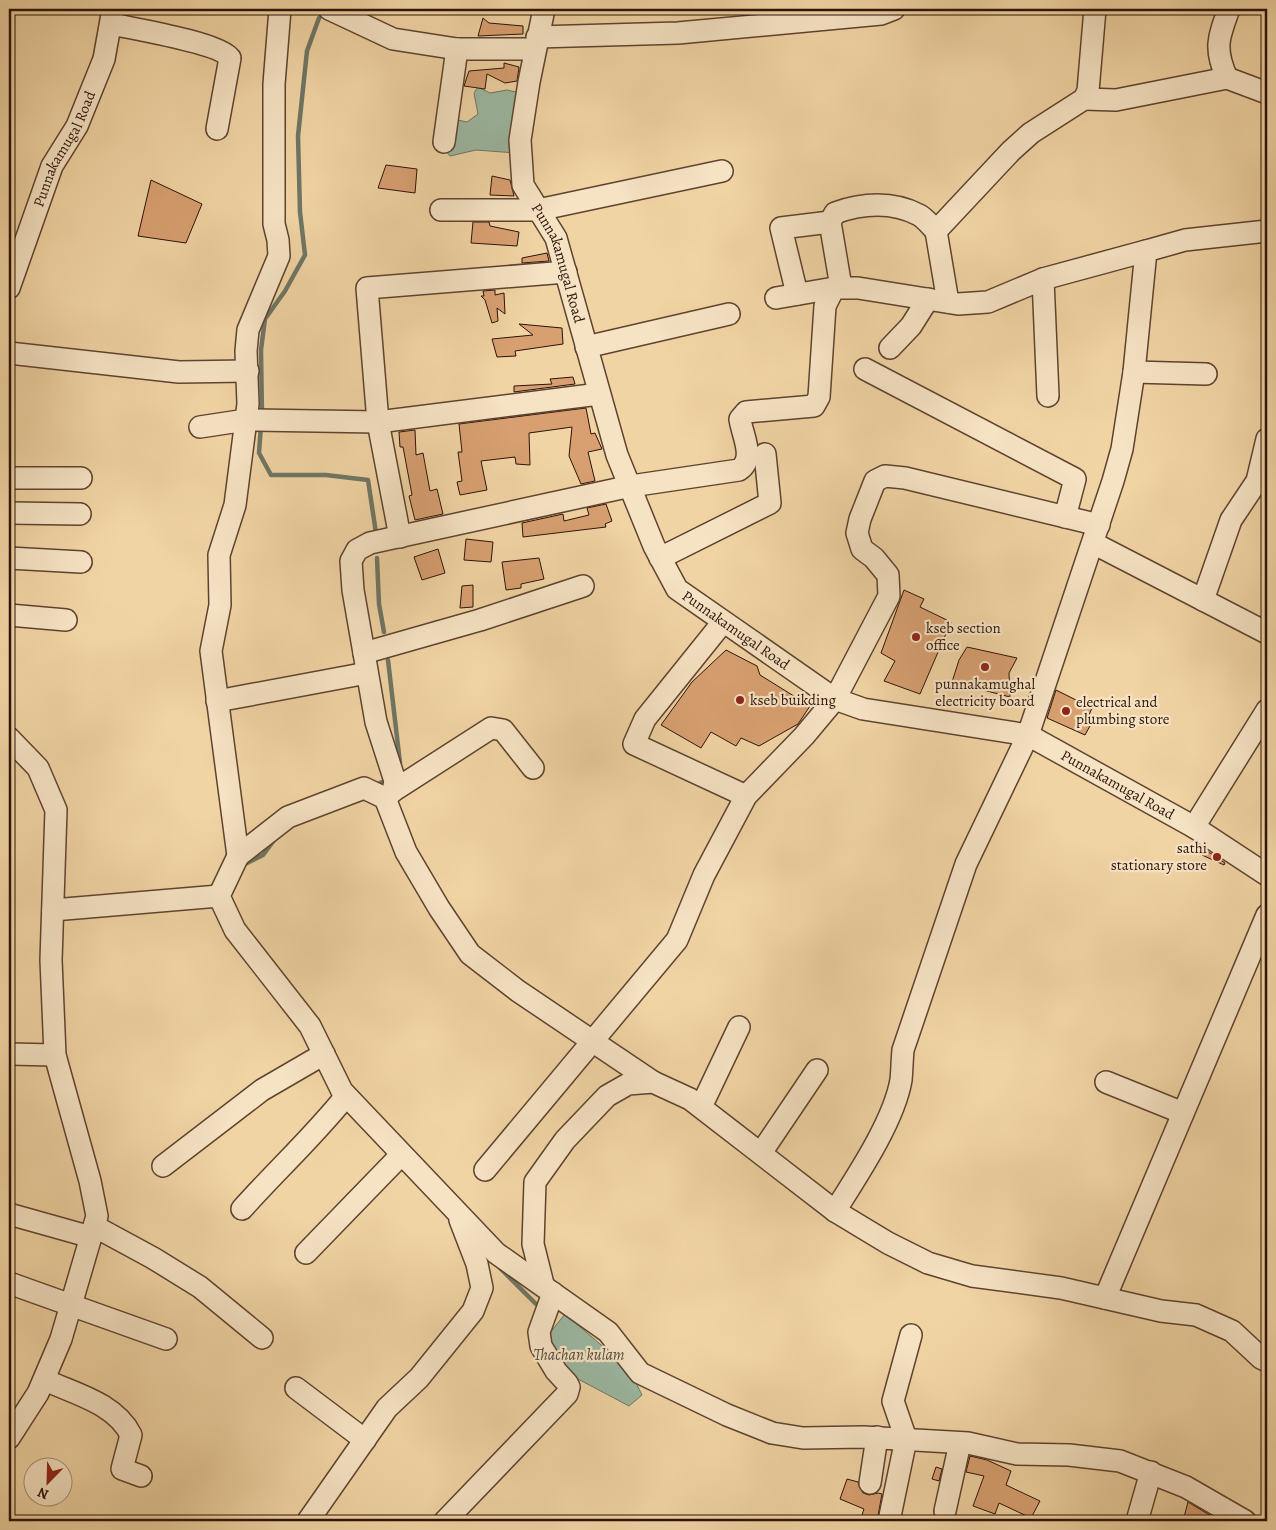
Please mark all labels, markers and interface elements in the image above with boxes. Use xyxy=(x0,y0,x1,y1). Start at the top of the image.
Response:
street label: Punnakamugal Road xyxy=(28,87,100,210)
street label: Punnakamugal Road xyxy=(527,199,590,326)
street label: Punnakamugal Road xyxy=(678,586,795,675)
place label: kseb section office xyxy=(926,618,1001,655)
marker: kseb section office xyxy=(910,631,922,643)
marker: punnakamughal electricity board xyxy=(979,661,991,673)
place label: punnakamughal electricity board xyxy=(935,674,1036,711)
place label: kseb buikding xyxy=(750,690,836,710)
place label: electrical and plumbing store xyxy=(1076,692,1170,729)
marker: kseb buikding xyxy=(734,694,746,706)
marker: electrical and plumbing store xyxy=(1060,705,1072,717)
street label: Punnakamugal Road xyxy=(1057,745,1179,825)
place label: sathi stationary store xyxy=(1111,838,1207,875)
marker: sathi stationary store xyxy=(1211,851,1223,863)
water label: Thachan kulam xyxy=(533,1344,625,1366)
north arrow xyxy=(22,1458,72,1508)
text: N xyxy=(35,1483,52,1504)

